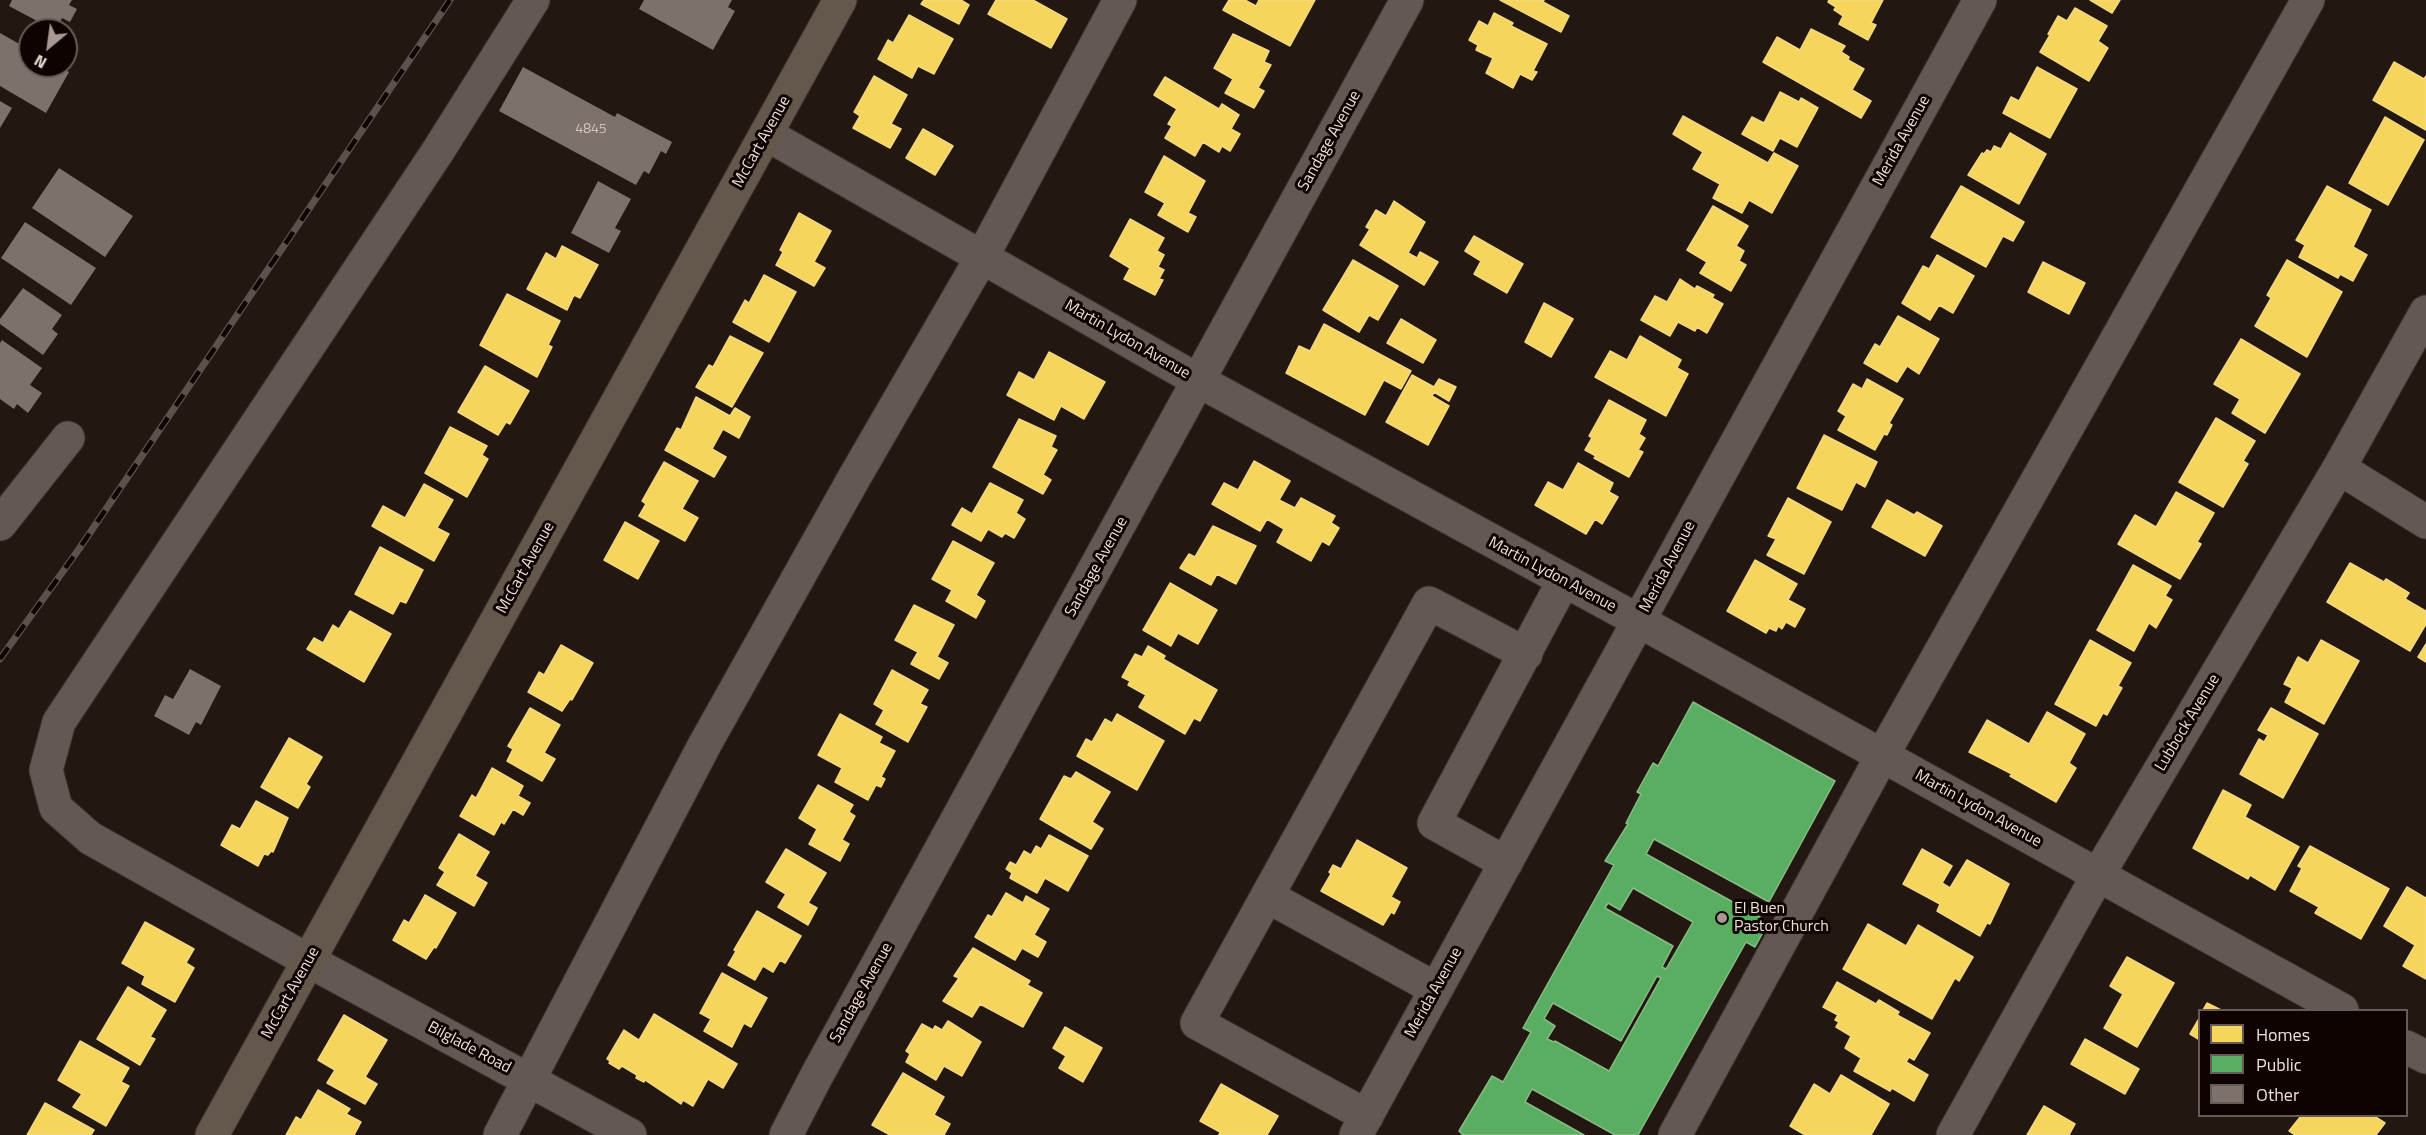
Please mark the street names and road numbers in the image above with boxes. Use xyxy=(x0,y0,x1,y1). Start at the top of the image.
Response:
street label: Sandage Avenue xyxy=(1295,88,1365,194)
street label: Merida Avenue xyxy=(1869,92,1935,190)
street label: McCart Avenue xyxy=(729,93,795,191)
street label: Martin Lydon Avenue xyxy=(1061,296,1193,384)
street label: Sandage Avenue xyxy=(1062,514,1132,620)
street label: Merida Avenue xyxy=(1636,518,1700,616)
street label: McCart Avenue xyxy=(493,519,559,617)
street label: Martin Lydon Avenue xyxy=(1485,533,1619,617)
street label: Lubbock Avenue xyxy=(2152,671,2224,775)
street label: Martin Lydon Avenue xyxy=(1911,766,2045,852)
street label: Sandage Avenue xyxy=(827,940,897,1046)
street label: McCart Avenue xyxy=(258,944,324,1042)
street label: Merida Avenue xyxy=(1401,944,1467,1042)
street label: Bilglade Road xyxy=(424,1018,514,1078)

